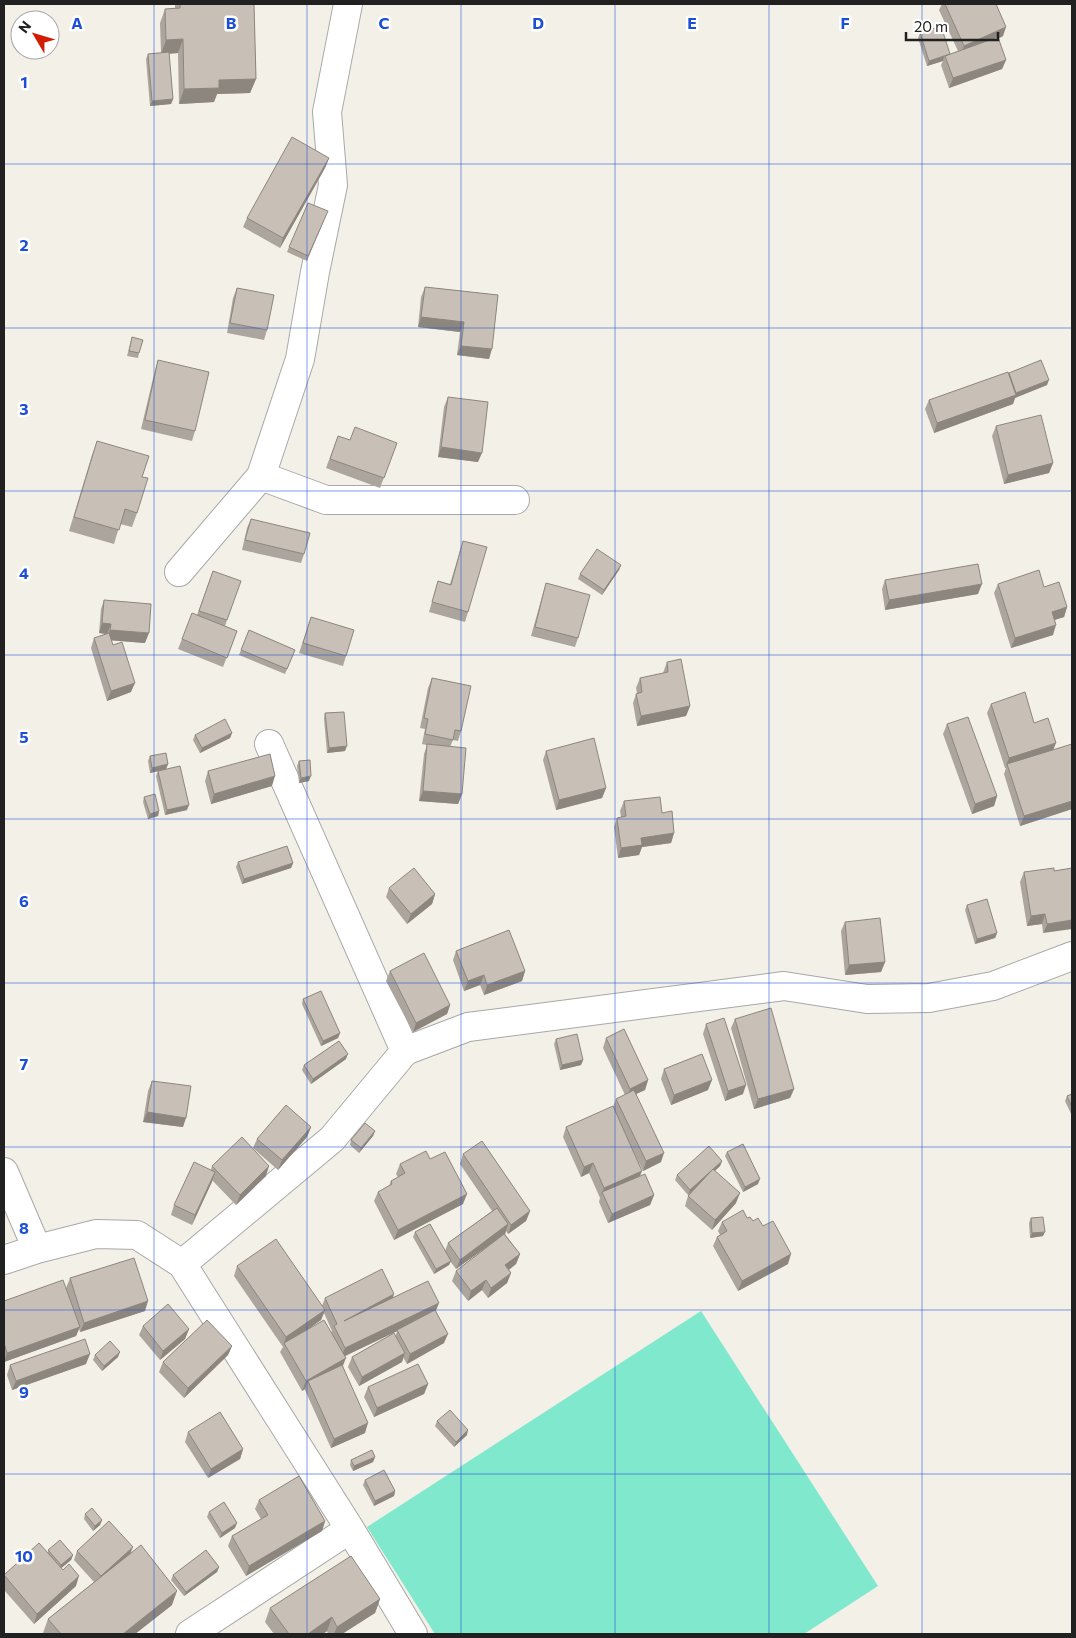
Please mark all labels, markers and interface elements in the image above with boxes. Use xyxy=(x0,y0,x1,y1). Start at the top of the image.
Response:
north arrow xyxy=(10,10,60,60)
scale bar xyxy=(906,10,998,42)
text: A xyxy=(71,13,83,32)
text: B xyxy=(226,13,237,32)
text: C xyxy=(379,13,390,32)
text: D xyxy=(532,13,544,32)
text: E xyxy=(687,13,697,32)
text: F xyxy=(840,13,850,32)
text: N xyxy=(14,17,34,36)
text: 20 m xyxy=(914,17,948,35)
text: 1 xyxy=(20,72,28,91)
text: 2 xyxy=(19,235,29,254)
text: 3 xyxy=(19,399,29,418)
text: 4 xyxy=(19,563,29,582)
text: 5 xyxy=(19,727,29,746)
text: 6 xyxy=(19,891,29,910)
text: 7 xyxy=(20,1054,29,1073)
text: 8 xyxy=(19,1218,29,1237)
text: 9 xyxy=(19,1382,29,1401)
text: 10 xyxy=(15,1546,33,1565)

